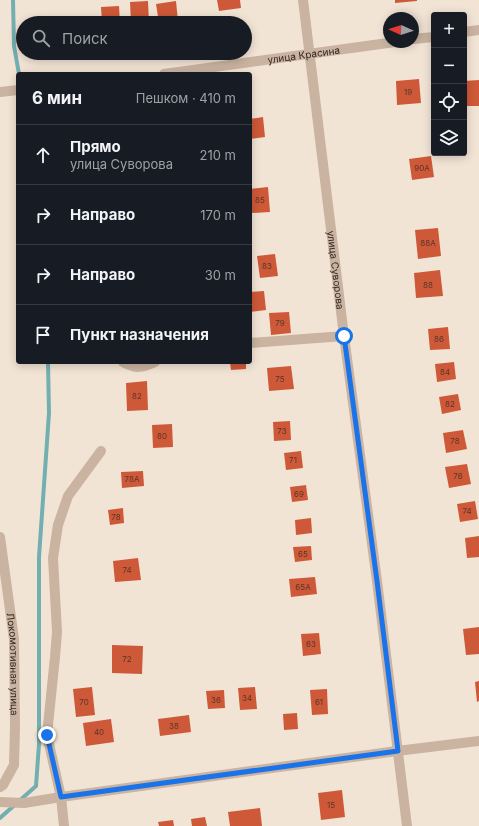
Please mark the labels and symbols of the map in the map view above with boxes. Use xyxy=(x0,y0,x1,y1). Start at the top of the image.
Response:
north arrow xyxy=(383,12,419,48)
street label: улица Красина xyxy=(267,44,341,66)
house number: 19 xyxy=(404,87,412,97)
house number: 90А xyxy=(414,163,430,173)
house number: 85 xyxy=(255,195,265,205)
street label: улица Суворова xyxy=(325,230,347,310)
house number: 88А xyxy=(420,238,436,248)
house number: 83 xyxy=(262,261,272,271)
house number: 88 xyxy=(423,280,433,290)
house number: 79 xyxy=(275,318,285,328)
route start xyxy=(335,327,353,345)
house number: 86 xyxy=(434,334,444,344)
house number: 84 xyxy=(440,367,450,377)
house number: 75 xyxy=(275,374,285,384)
house number: 82 xyxy=(132,391,142,401)
house number: 82 xyxy=(445,399,455,409)
house number: 73 xyxy=(277,426,287,436)
house number: 80 xyxy=(157,431,167,441)
house number: 78 xyxy=(450,436,460,446)
house number: 71 xyxy=(289,455,297,465)
house number: 76 xyxy=(453,471,463,481)
house number: 78А xyxy=(125,474,140,484)
house number: 69 xyxy=(294,489,304,499)
house number: 74 xyxy=(462,506,472,516)
house number: 78 xyxy=(111,512,121,522)
house number: 65 xyxy=(298,549,308,559)
house number: 74 xyxy=(122,565,132,575)
house number: 65А xyxy=(295,582,311,592)
street label: Локомотивная улица xyxy=(4,612,21,716)
house number: 63 xyxy=(306,639,316,649)
house number: 72 xyxy=(122,654,132,664)
house number: 34 xyxy=(242,693,252,703)
house number: 36 xyxy=(211,695,221,705)
house number: 70 xyxy=(79,697,89,707)
house number: 61 xyxy=(315,697,323,707)
house number: 38 xyxy=(169,721,179,731)
route end xyxy=(38,726,56,744)
house number: 40 xyxy=(94,727,104,737)
house number: 15 xyxy=(327,800,335,810)

